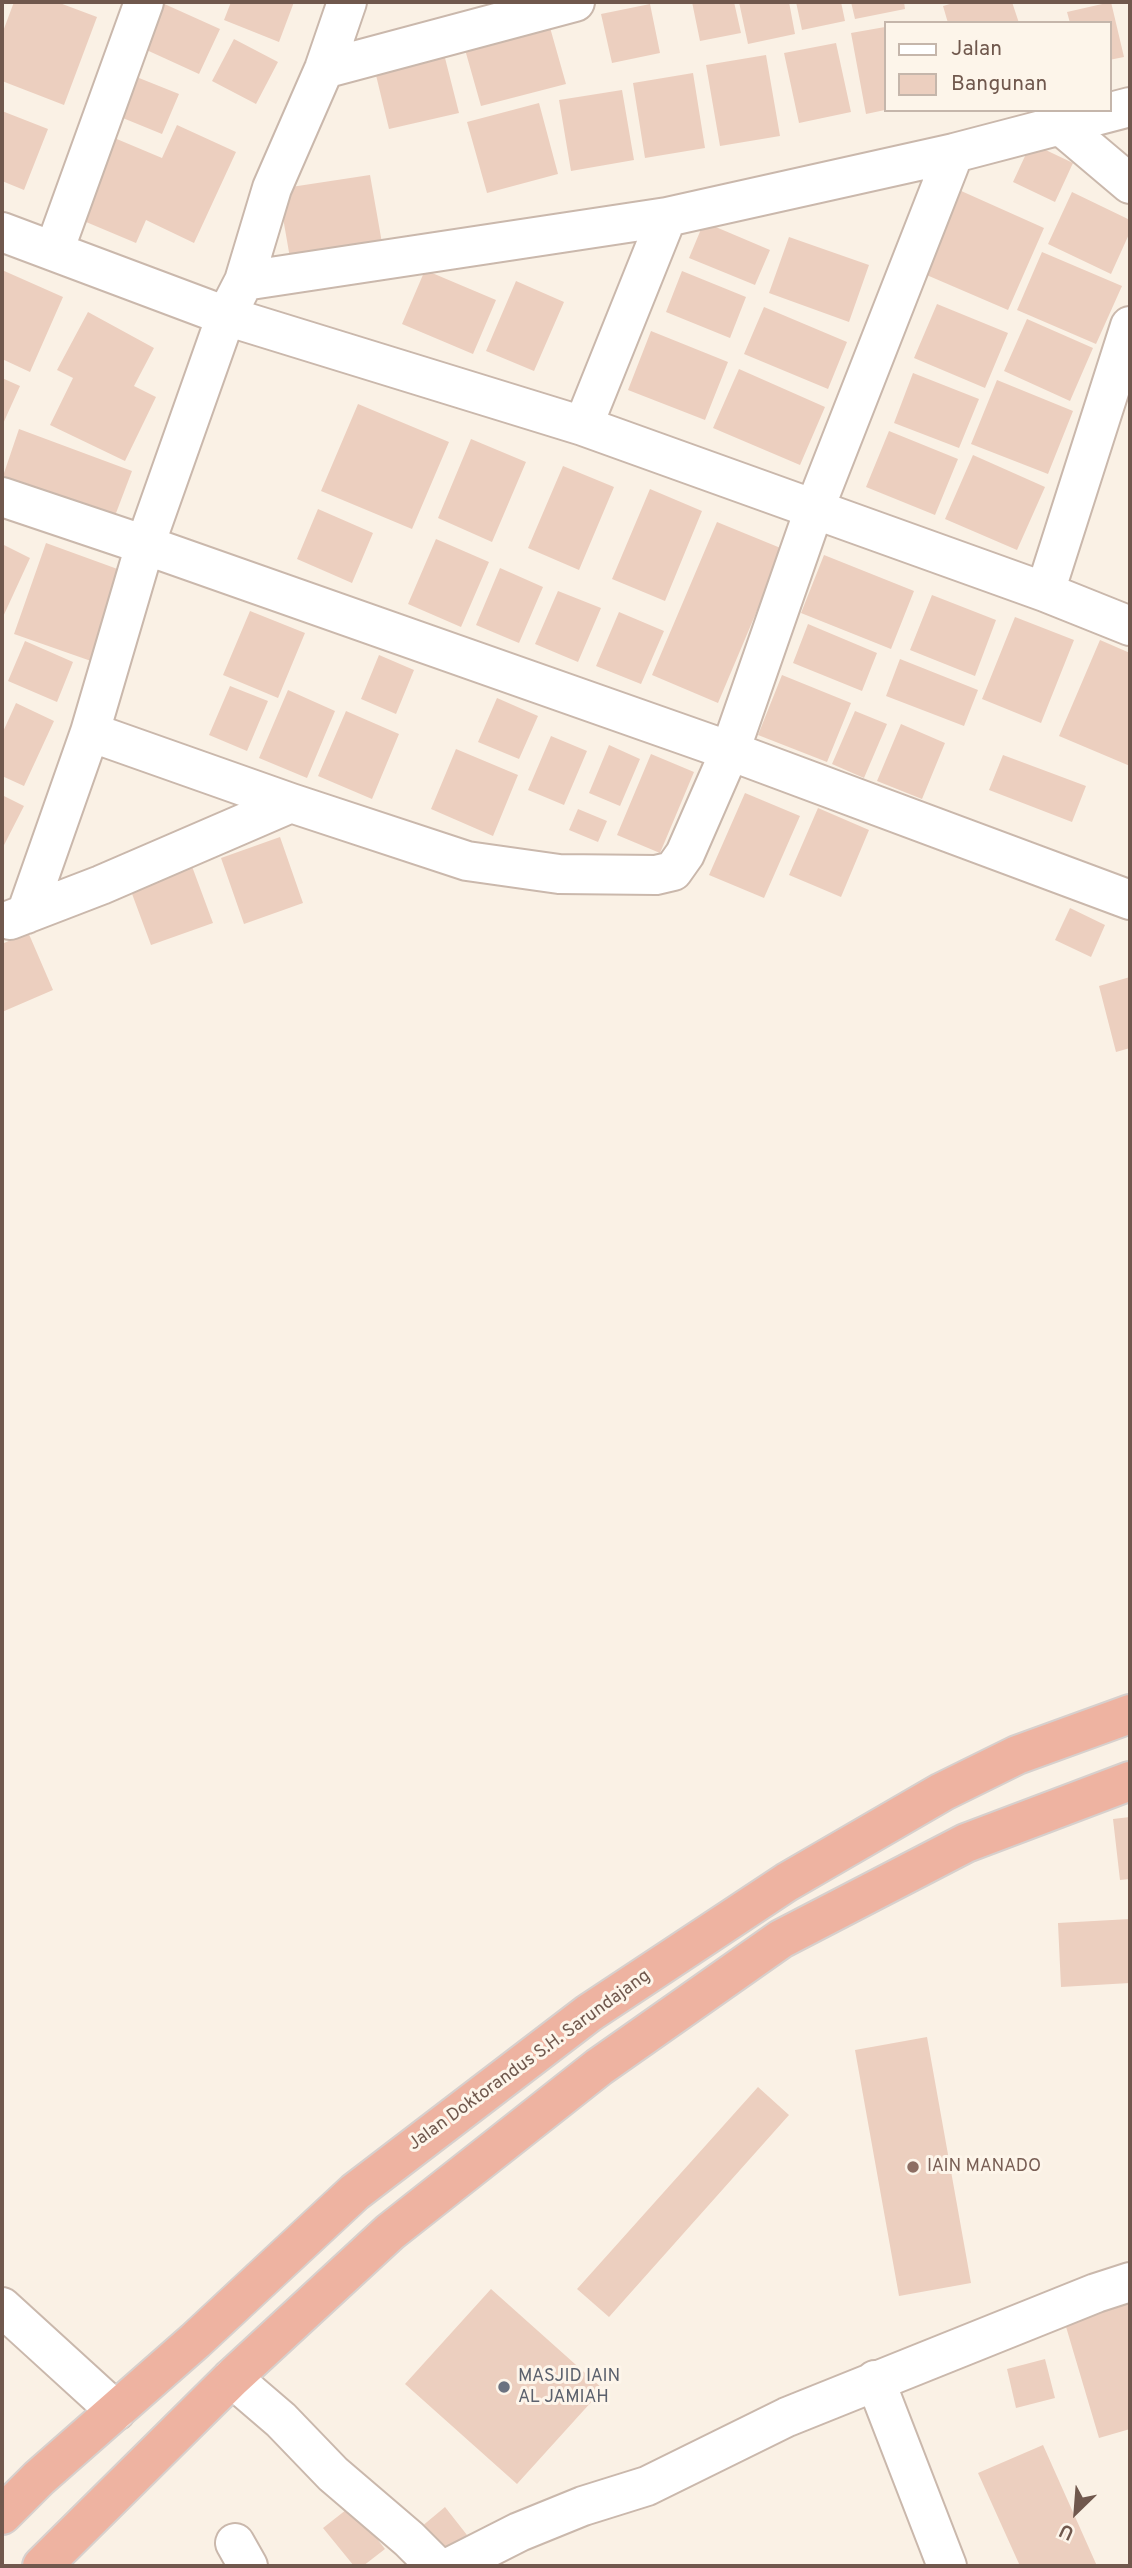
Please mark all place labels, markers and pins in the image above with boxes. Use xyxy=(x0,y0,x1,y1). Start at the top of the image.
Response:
place label: IAIN MANADO xyxy=(927,2156,1041,2178)
marker: IAIN MANADO xyxy=(905,2159,921,2175)
place label: MASJID IAIN AL JAMIAH xyxy=(518,2366,620,2408)
marker: MASJID IAIN AL JAMIAH xyxy=(496,2379,512,2395)

